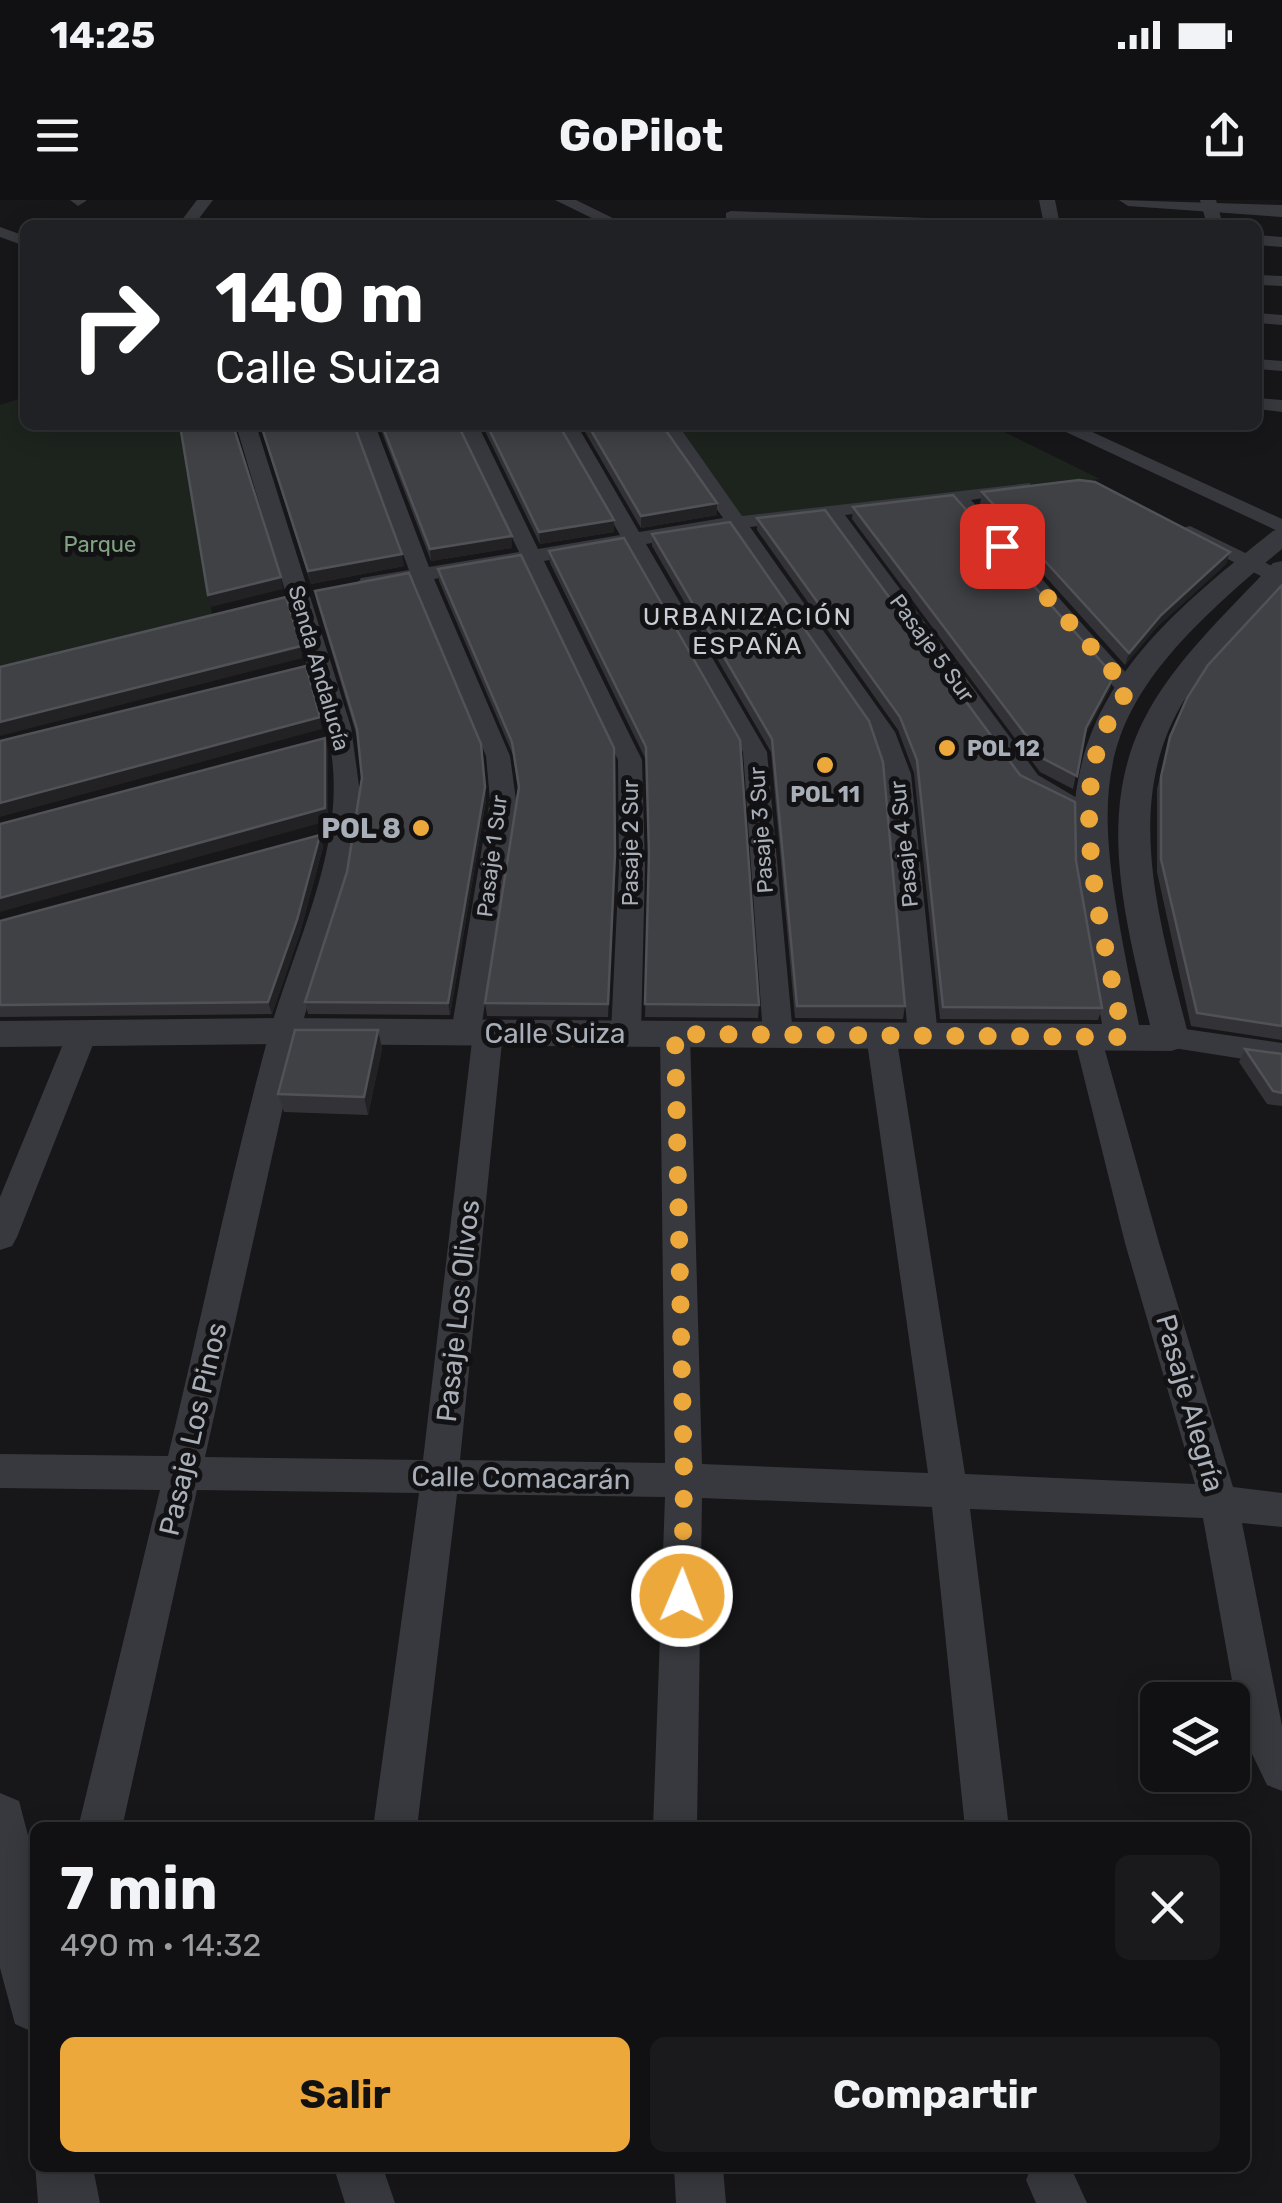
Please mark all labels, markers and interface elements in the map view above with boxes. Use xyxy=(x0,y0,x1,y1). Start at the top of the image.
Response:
text: 14:25 xyxy=(50,12,155,58)
icon: menu xyxy=(30,108,85,163)
icon: share xyxy=(1197,108,1252,163)
text: GoPilot xyxy=(559,109,723,162)
text: 140 m xyxy=(215,257,424,340)
icon: right xyxy=(50,260,180,390)
text: Calle Suiza xyxy=(215,341,442,394)
pin xyxy=(960,504,1045,589)
icon: arrive xyxy=(975,519,1030,574)
park label: Parque xyxy=(64,531,136,558)
street label: Senda Andalucía xyxy=(282,582,356,754)
street label: Pasaje 5 Sur xyxy=(884,589,981,708)
district label: URBANIZACIÓN ESPAÑA xyxy=(643,602,853,660)
place label: POL 12 xyxy=(967,735,1040,762)
marker: POL 12 xyxy=(936,737,958,759)
marker: POL 11 xyxy=(814,754,836,776)
street label: Pasaje 3 Sur xyxy=(743,765,779,894)
street label: Pasaje 2 Sur xyxy=(617,779,644,906)
street label: Pasaje 4 Sur xyxy=(884,779,924,909)
place label: POL 11 xyxy=(790,781,860,808)
street label: Pasaje 1 Sur xyxy=(471,793,513,919)
place label: POL 8 xyxy=(321,812,401,845)
marker: POL 8 xyxy=(410,817,432,839)
street label: Calle Suiza xyxy=(484,1017,626,1050)
street label: Pasaje Los Olivos xyxy=(430,1198,486,1424)
street label: Pasaje Alegría xyxy=(1149,1311,1231,1495)
street label: Pasaje Los Pinos xyxy=(152,1319,234,1539)
street label: Calle Comacarán xyxy=(411,1460,631,1496)
position arrow xyxy=(630,1544,734,1648)
map controls xyxy=(1140,1682,1250,1792)
button: layers xyxy=(1140,1682,1250,1792)
text: 7 min xyxy=(60,1853,218,1924)
button: close xyxy=(1115,1855,1220,1960)
text: 490 m · 14:32 xyxy=(60,1926,261,1964)
button: Salir xyxy=(60,2037,630,2152)
button: Compartir xyxy=(650,2037,1220,2152)

